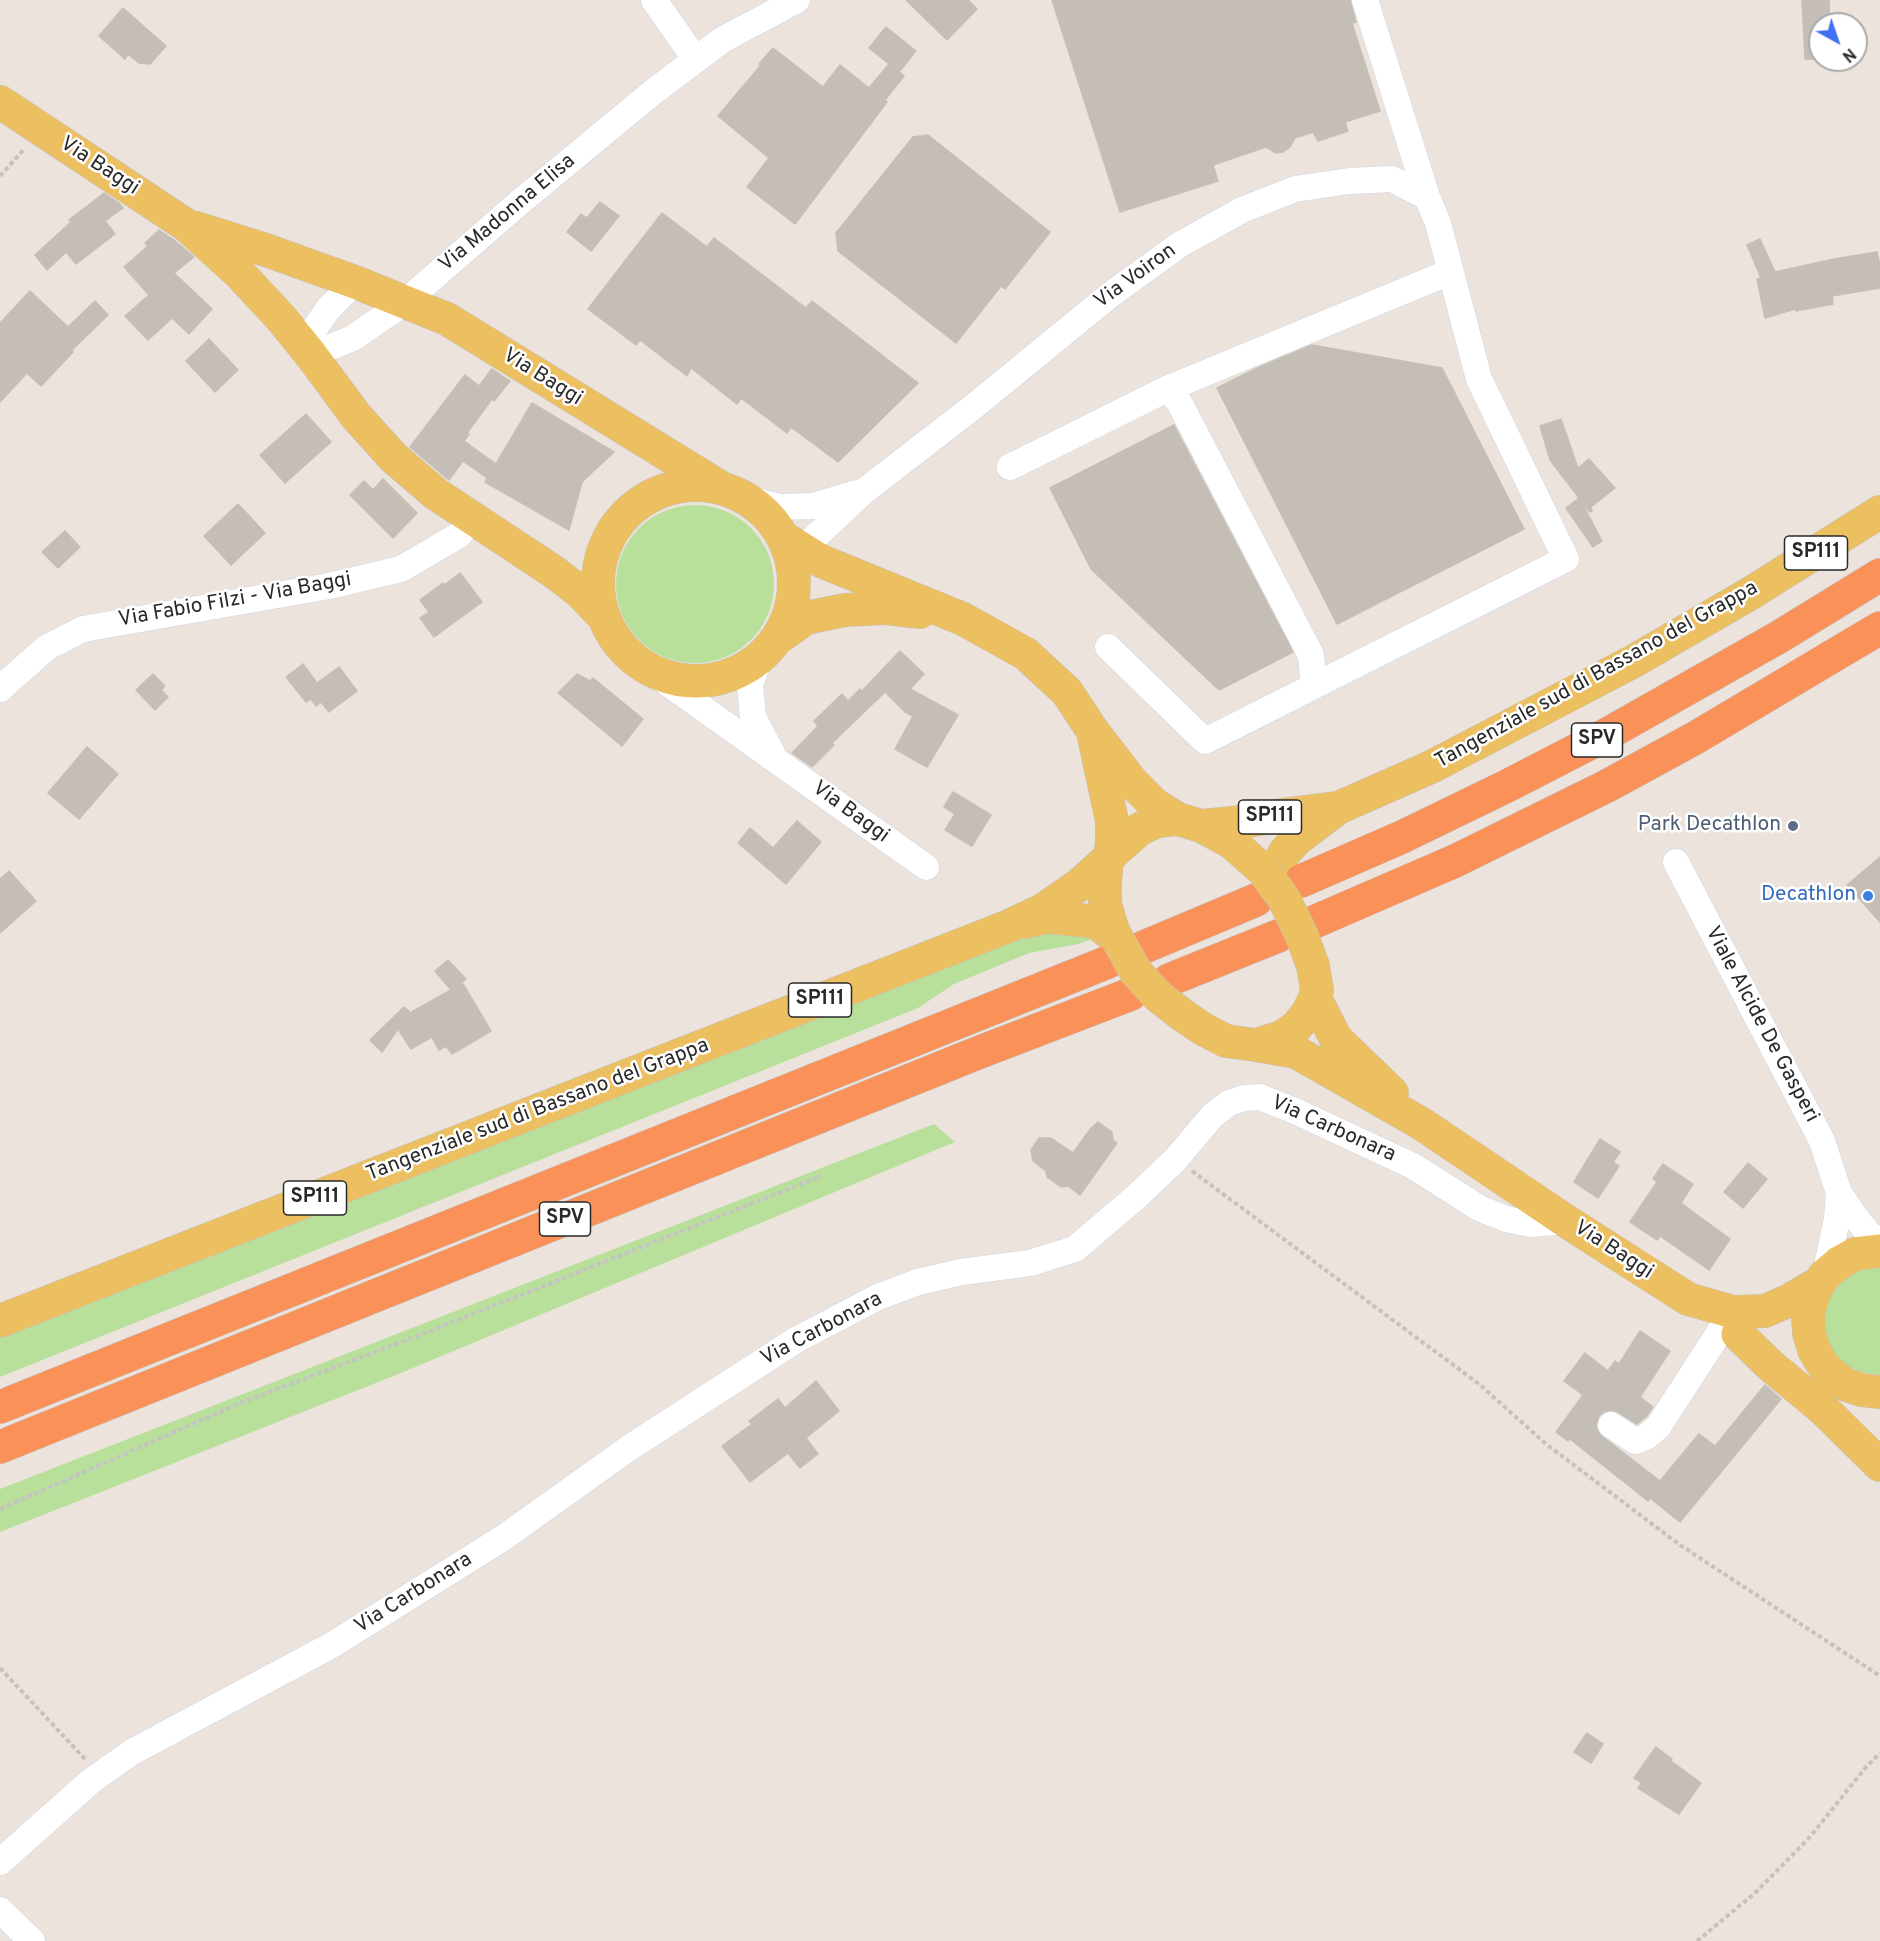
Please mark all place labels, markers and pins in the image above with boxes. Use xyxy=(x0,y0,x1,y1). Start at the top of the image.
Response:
place label: Park Decathlon xyxy=(1638,813,1781,839)
marker: Park Decathlon xyxy=(1786,819,1800,833)
place label: Decathlon xyxy=(1761,883,1856,909)
marker: Decathlon xyxy=(1861,889,1875,903)

